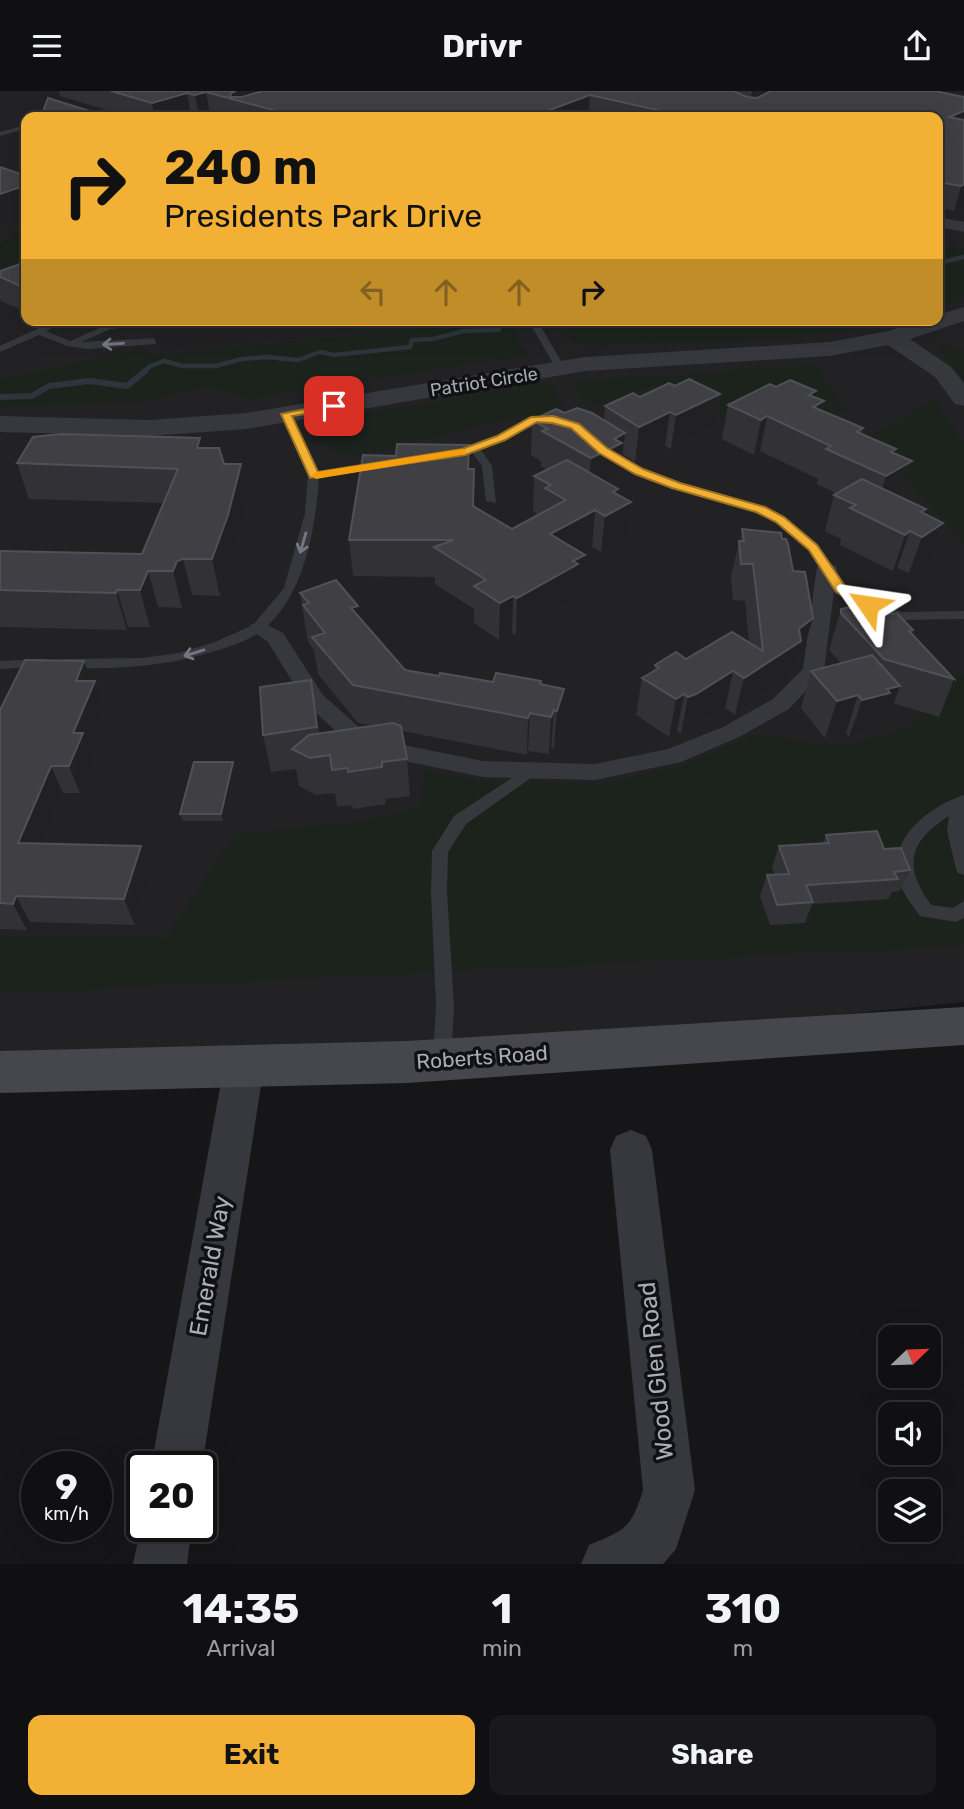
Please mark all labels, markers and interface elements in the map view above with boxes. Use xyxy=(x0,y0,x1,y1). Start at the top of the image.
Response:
icon: menu xyxy=(28,27,66,65)
text: Drivr xyxy=(442,27,522,65)
icon: share xyxy=(898,27,936,65)
text: 240 m xyxy=(164,138,318,196)
icon: right xyxy=(49,140,140,231)
text: Presidents Park Drive xyxy=(164,197,482,235)
icon: left xyxy=(354,273,392,311)
icon: ahead xyxy=(427,273,465,311)
icon: ahead xyxy=(500,273,538,311)
icon: right xyxy=(573,273,611,311)
one-way arrow xyxy=(102,338,125,351)
street label: Patriot Circle xyxy=(429,363,539,401)
pin xyxy=(304,376,364,436)
icon: arrive xyxy=(315,387,353,425)
one-way arrow xyxy=(296,531,309,554)
position arrow xyxy=(831,568,905,642)
one-way arrow xyxy=(184,647,206,660)
street label: Roberts Road xyxy=(415,1040,549,1074)
street label: Emerald Way xyxy=(184,1194,236,1338)
street label: Wood Glen Road xyxy=(633,1280,679,1462)
north arrow xyxy=(878,1325,942,1388)
map controls xyxy=(878,1325,941,1542)
button: sound xyxy=(878,1402,941,1465)
speed limit sign: 20 xyxy=(126,1451,217,1542)
text: 9 xyxy=(55,1466,78,1508)
button: layers xyxy=(878,1479,941,1542)
text: km/h xyxy=(44,1503,89,1525)
text: 14:35 xyxy=(183,1584,299,1634)
text: 1 xyxy=(492,1584,512,1634)
text: 310 xyxy=(705,1584,781,1634)
text: Arrival xyxy=(207,1634,276,1662)
text: min xyxy=(482,1634,522,1662)
text: m xyxy=(733,1634,753,1662)
button: Exit xyxy=(28,1715,475,1795)
button: Share xyxy=(489,1715,936,1795)

